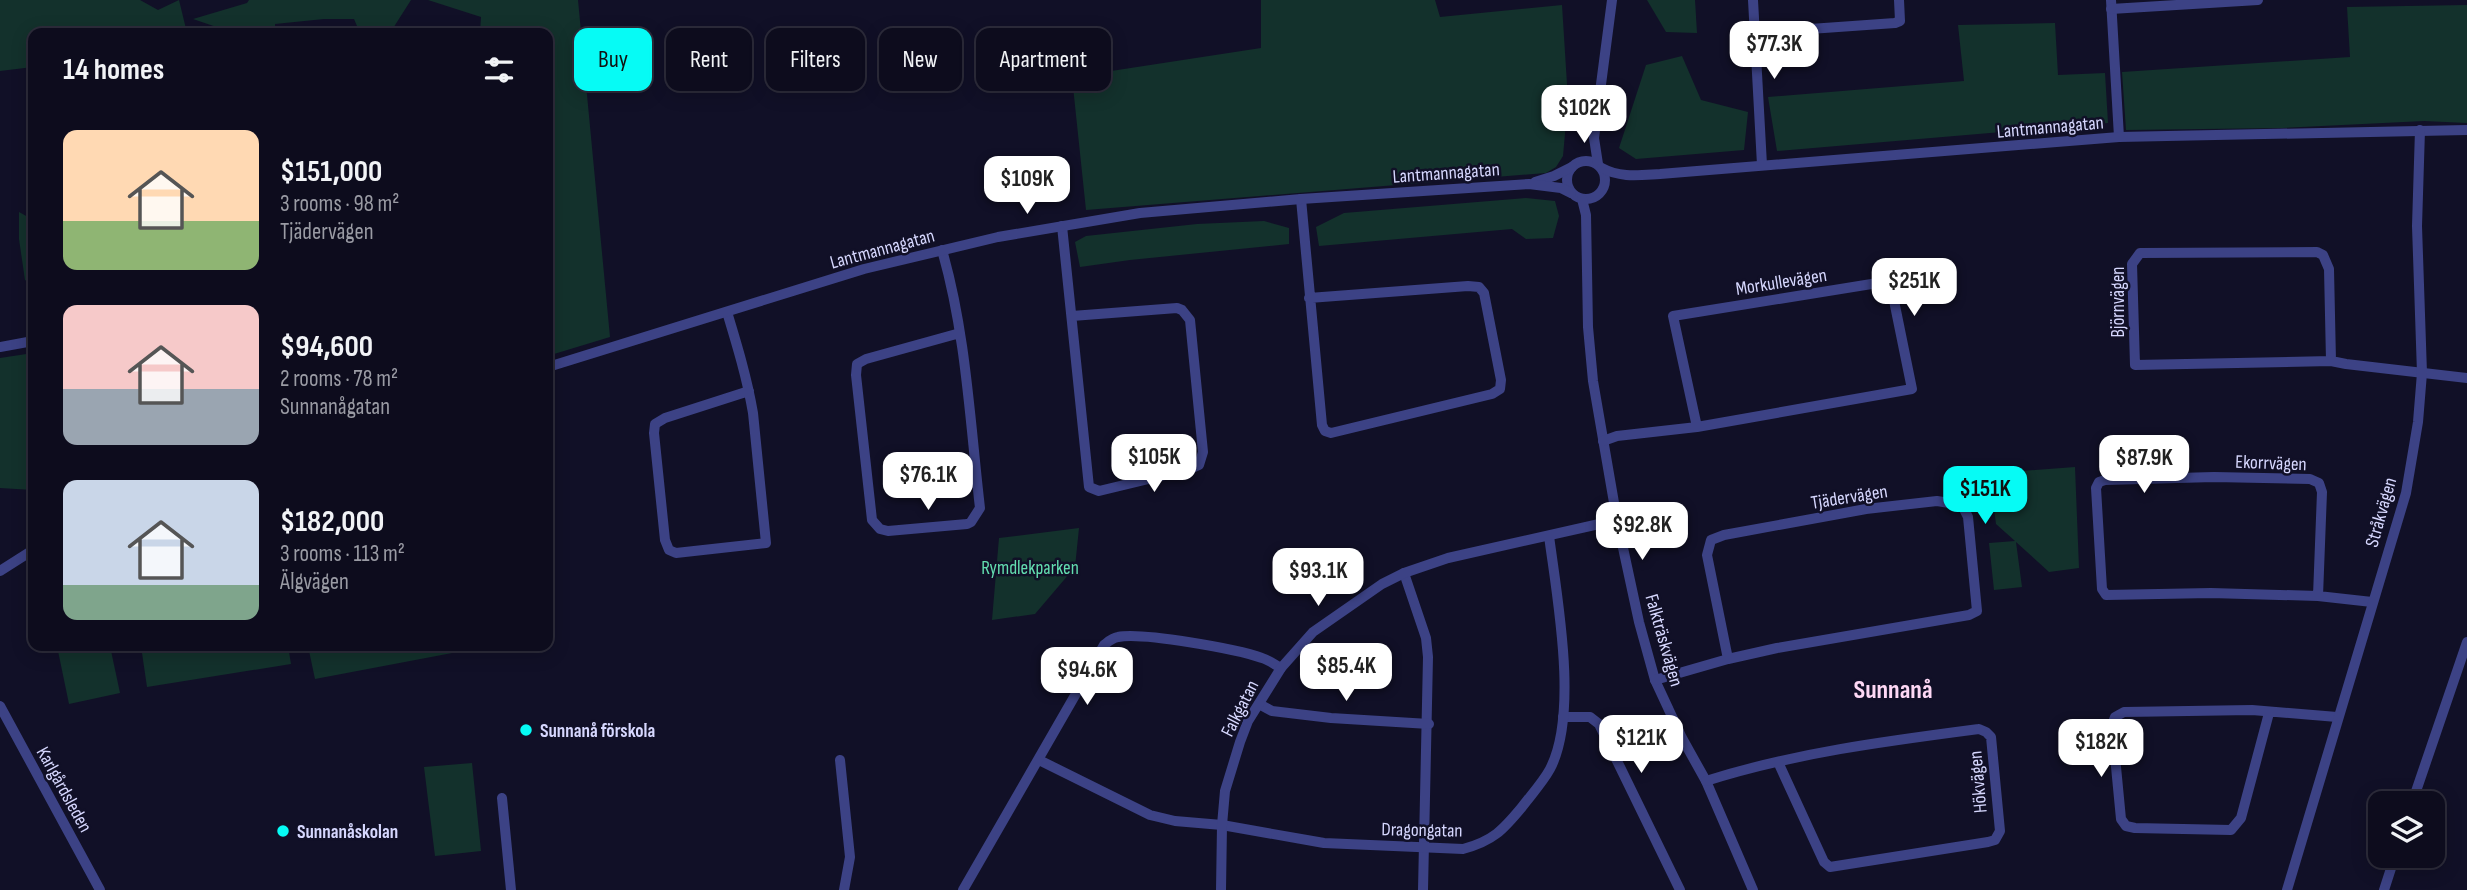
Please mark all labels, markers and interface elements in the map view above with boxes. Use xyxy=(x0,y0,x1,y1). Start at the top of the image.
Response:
pin: $77.3K xyxy=(1717,22,1831,81)
chip: Buy xyxy=(574,28,652,91)
chip: Rent xyxy=(666,28,752,91)
chip: Filters xyxy=(766,28,865,91)
chip: New xyxy=(879,28,962,91)
chip: Apartment xyxy=(976,28,1111,91)
text: $77.3K xyxy=(1746,30,1802,58)
icon: filters xyxy=(480,51,518,89)
text: 14 homes xyxy=(63,52,164,88)
pin: $102K xyxy=(1535,86,1633,145)
text: $102K xyxy=(1557,94,1611,122)
street label: Lantmannagatan xyxy=(1996,111,2105,144)
text: $151,000 xyxy=(280,154,382,190)
pin: $109K xyxy=(978,156,1076,216)
icon: home xyxy=(119,158,203,242)
street label: Lantmannagatan xyxy=(1392,158,1500,189)
text: $109K xyxy=(1000,165,1054,193)
text: 3 rooms · 98 m² xyxy=(280,190,399,218)
text: Tjädervägen xyxy=(280,218,374,246)
street label: Lantmannagatan xyxy=(828,224,937,274)
pin: $251K xyxy=(1865,258,1963,318)
street label: Morkullevägen xyxy=(1734,264,1828,301)
text: $251K xyxy=(1888,267,1940,295)
street label: Björnvägen xyxy=(2107,267,2130,337)
text: $94,600 xyxy=(280,329,373,365)
icon: home xyxy=(119,333,203,417)
text: 2 rooms · 78 m² xyxy=(280,365,398,393)
text: Sunnanågatan xyxy=(280,393,390,421)
pin: $105K xyxy=(1105,434,1203,494)
pin: $87.9K xyxy=(2087,435,2201,495)
text: $105K xyxy=(1127,443,1181,471)
text: $87.9K xyxy=(2115,444,2173,472)
street label: Ekorrvägen xyxy=(2235,451,2307,476)
pin: $76.1K xyxy=(871,452,985,512)
text: $76.1K xyxy=(899,461,957,489)
pin: $151K xyxy=(1936,466,2034,526)
text: $151K xyxy=(1959,475,2011,503)
street label: Stråkvägen xyxy=(2361,475,2402,550)
street label: Tjädervägen xyxy=(1809,480,1889,515)
pin: $92.8K xyxy=(1585,503,1699,562)
text: $182,000 xyxy=(280,504,384,540)
icon: home xyxy=(119,508,203,592)
text: $92.8K xyxy=(1612,511,1672,539)
text: 3 rooms · 113 m² xyxy=(280,540,405,568)
pin: $93.1K xyxy=(1261,548,1375,608)
park label: Rymdlekparken xyxy=(981,557,1079,580)
text: $93.1K xyxy=(1289,557,1347,585)
text: Älgvägen xyxy=(280,568,349,596)
street label: Falkträskvägen xyxy=(1639,592,1688,689)
pin: $85.4K xyxy=(1289,644,1403,703)
pin: $94.6K xyxy=(1030,648,1144,707)
text: $85.4K xyxy=(1316,652,1376,680)
text: $94.6K xyxy=(1057,656,1117,684)
district label: Sunnanå xyxy=(1853,675,1933,706)
street label: Falkgatan xyxy=(1216,677,1264,741)
pin: $121K xyxy=(1592,716,1690,775)
place label: Sunnanå förskola xyxy=(540,720,655,743)
pin: $182K xyxy=(2052,720,2150,779)
marker: Sunnanå förskola xyxy=(518,722,534,738)
text: $121K xyxy=(1615,724,1667,752)
text: $182K xyxy=(2074,728,2128,756)
street label: Karlgårdsleden xyxy=(31,743,97,836)
street label: Hökvägen xyxy=(1964,750,1993,814)
map controls xyxy=(2368,791,2445,868)
button: layers xyxy=(2368,791,2445,868)
street label: Dragongatan xyxy=(1381,818,1463,843)
place label: Sunnanåskolan xyxy=(297,821,398,844)
marker: Sunnanåskolan xyxy=(275,823,291,839)

